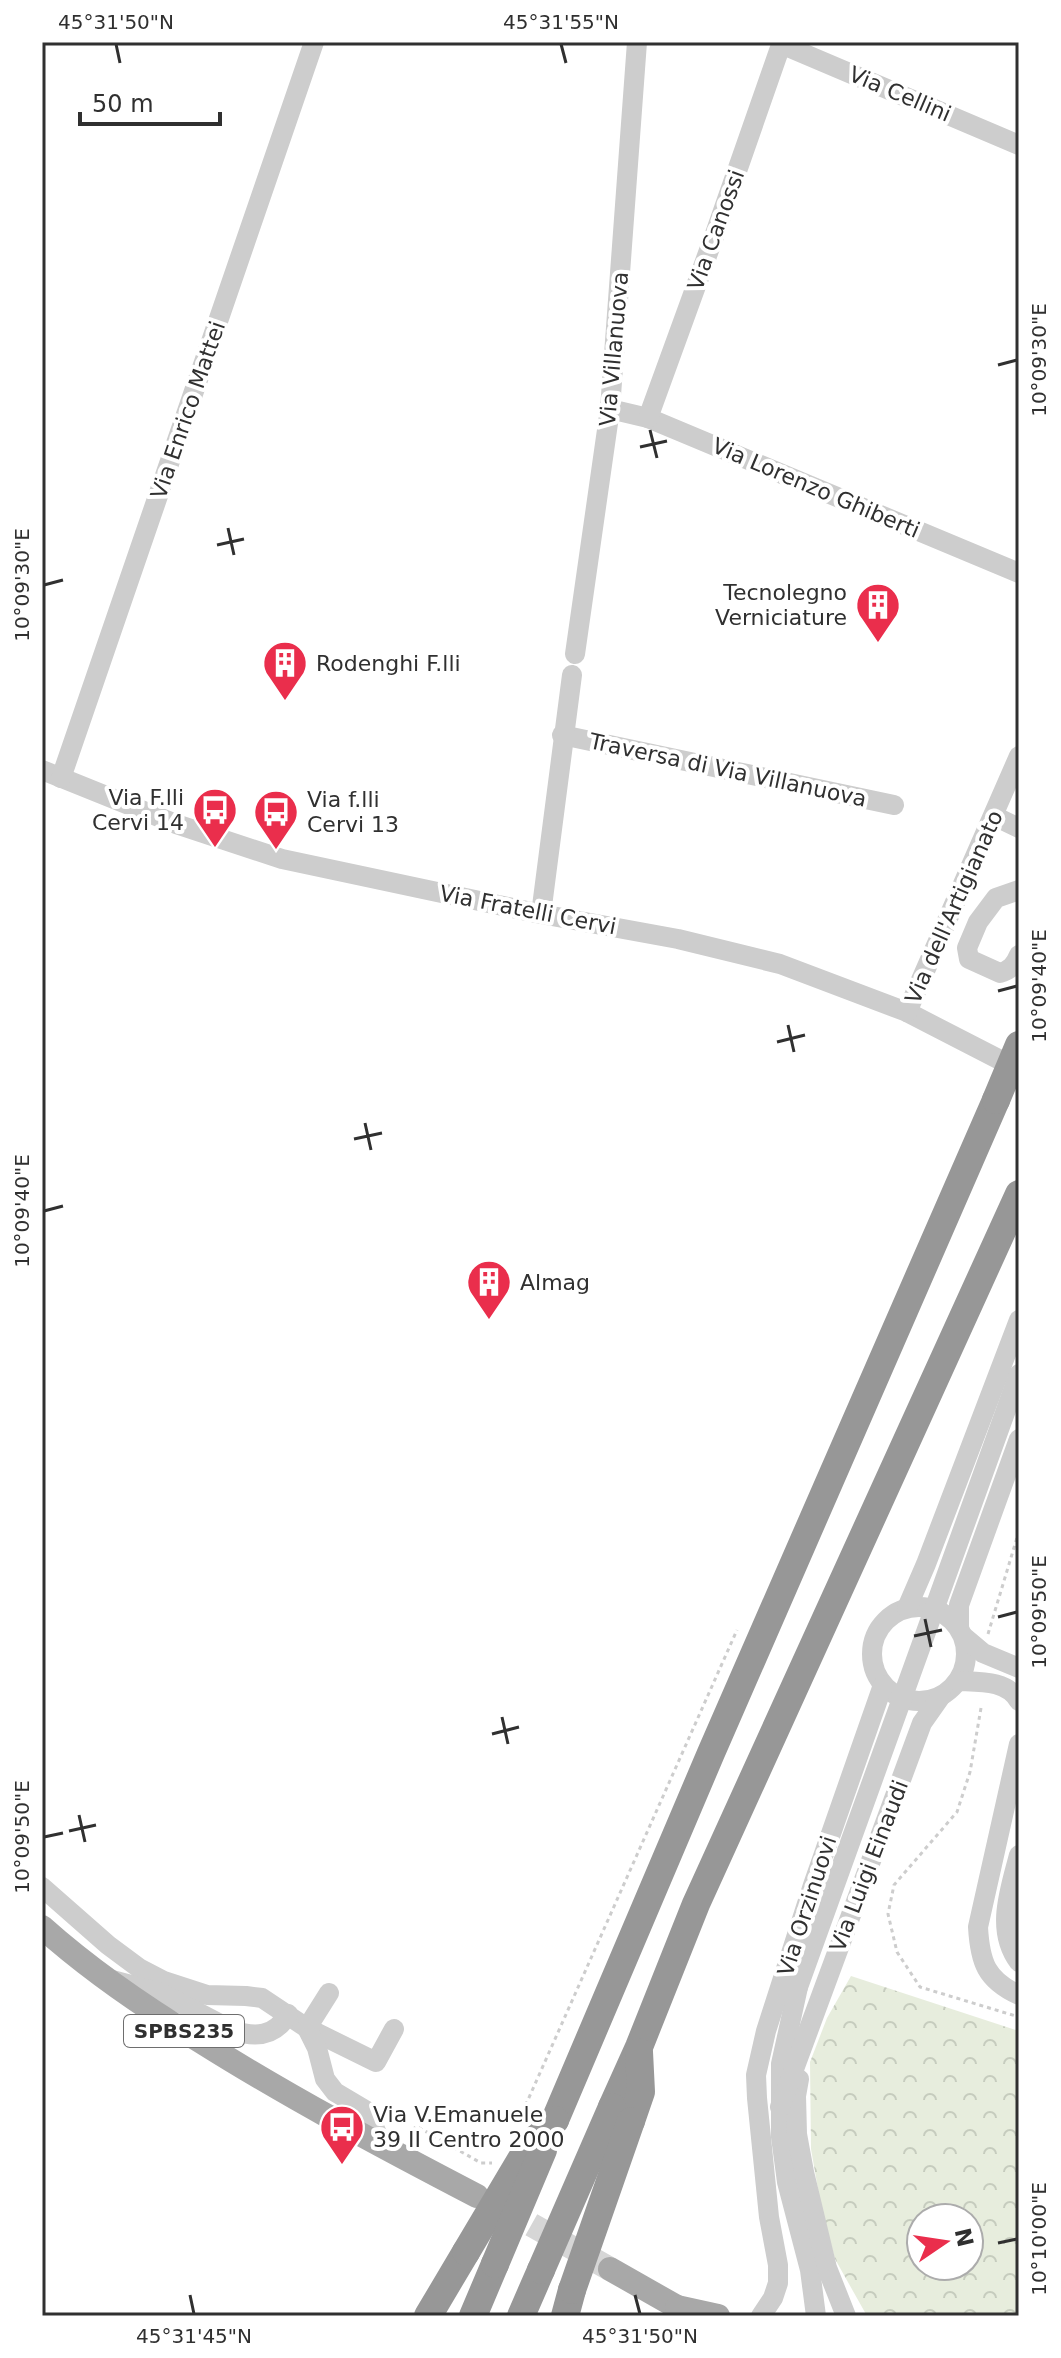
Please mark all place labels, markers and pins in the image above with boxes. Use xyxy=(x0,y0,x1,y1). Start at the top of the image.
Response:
place label: Tecnolegno Verniciature xyxy=(715,580,847,630)
building icon: Tecnolegno Verniciature xyxy=(854,581,902,644)
building icon: Rodenghi F.lli xyxy=(261,639,309,702)
place label: Rodenghi F.lli xyxy=(316,651,461,676)
place label: Via F.lli Cervi 14 xyxy=(92,785,184,835)
bus stop icon: Via F.lli Cervi 14 xyxy=(191,786,239,849)
place label: Via f.lli Cervi 13 xyxy=(307,787,399,837)
bus stop icon: Via f.lli Cervi 13 xyxy=(252,788,300,851)
building icon: Almag xyxy=(465,1258,513,1321)
place label: Almag xyxy=(520,1270,590,1295)
place label: Via V.Emanuele 39 II Centro 2000 xyxy=(373,2102,564,2152)
bus stop icon: Via V.Emanuele 39 II Centro 2000 xyxy=(318,2103,366,2166)

